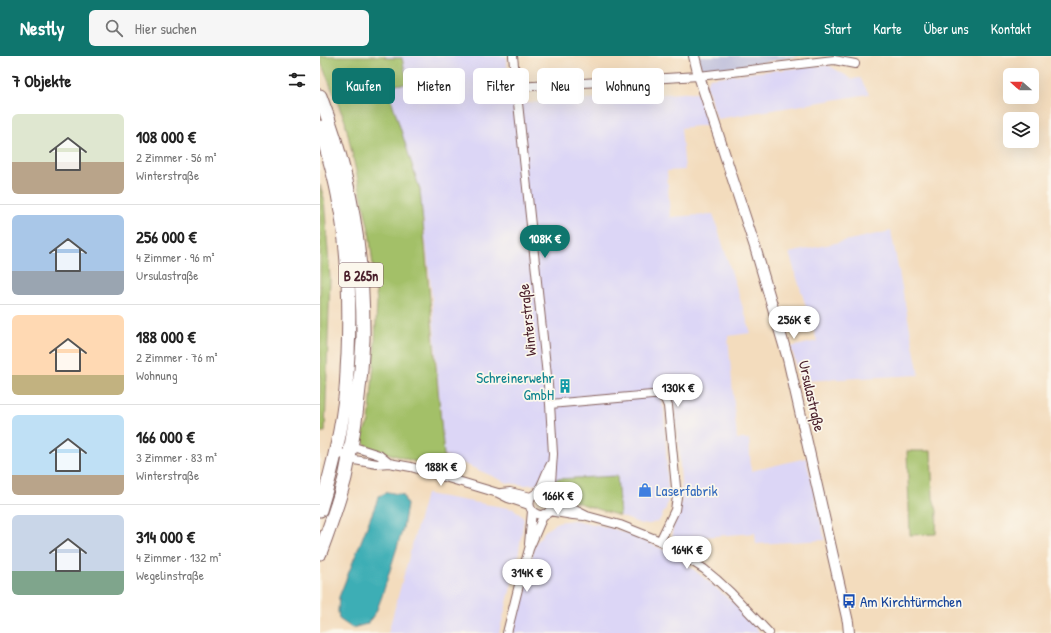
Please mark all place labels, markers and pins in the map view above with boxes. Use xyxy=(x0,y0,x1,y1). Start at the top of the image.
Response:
pin: 108K € xyxy=(512,225,578,259)
pin: 256K € xyxy=(761,306,827,340)
place label: Schreinerwehr GmbH xyxy=(476,367,554,405)
pin: 130K € xyxy=(645,374,711,408)
building icon: Schreinerwehr GmbH xyxy=(557,378,573,394)
pin: 188K € xyxy=(408,453,474,487)
place label: Laserfabrik xyxy=(656,480,718,501)
pin: 166K € xyxy=(525,482,591,516)
shop icon: Laserfabrik xyxy=(637,482,653,498)
pin: 164K € xyxy=(654,536,720,570)
pin: 314K € xyxy=(494,559,560,593)
place label: Am Kirchtürmchen xyxy=(860,591,962,612)
bus stop icon: Am Kirchtürmchen xyxy=(841,593,857,609)

